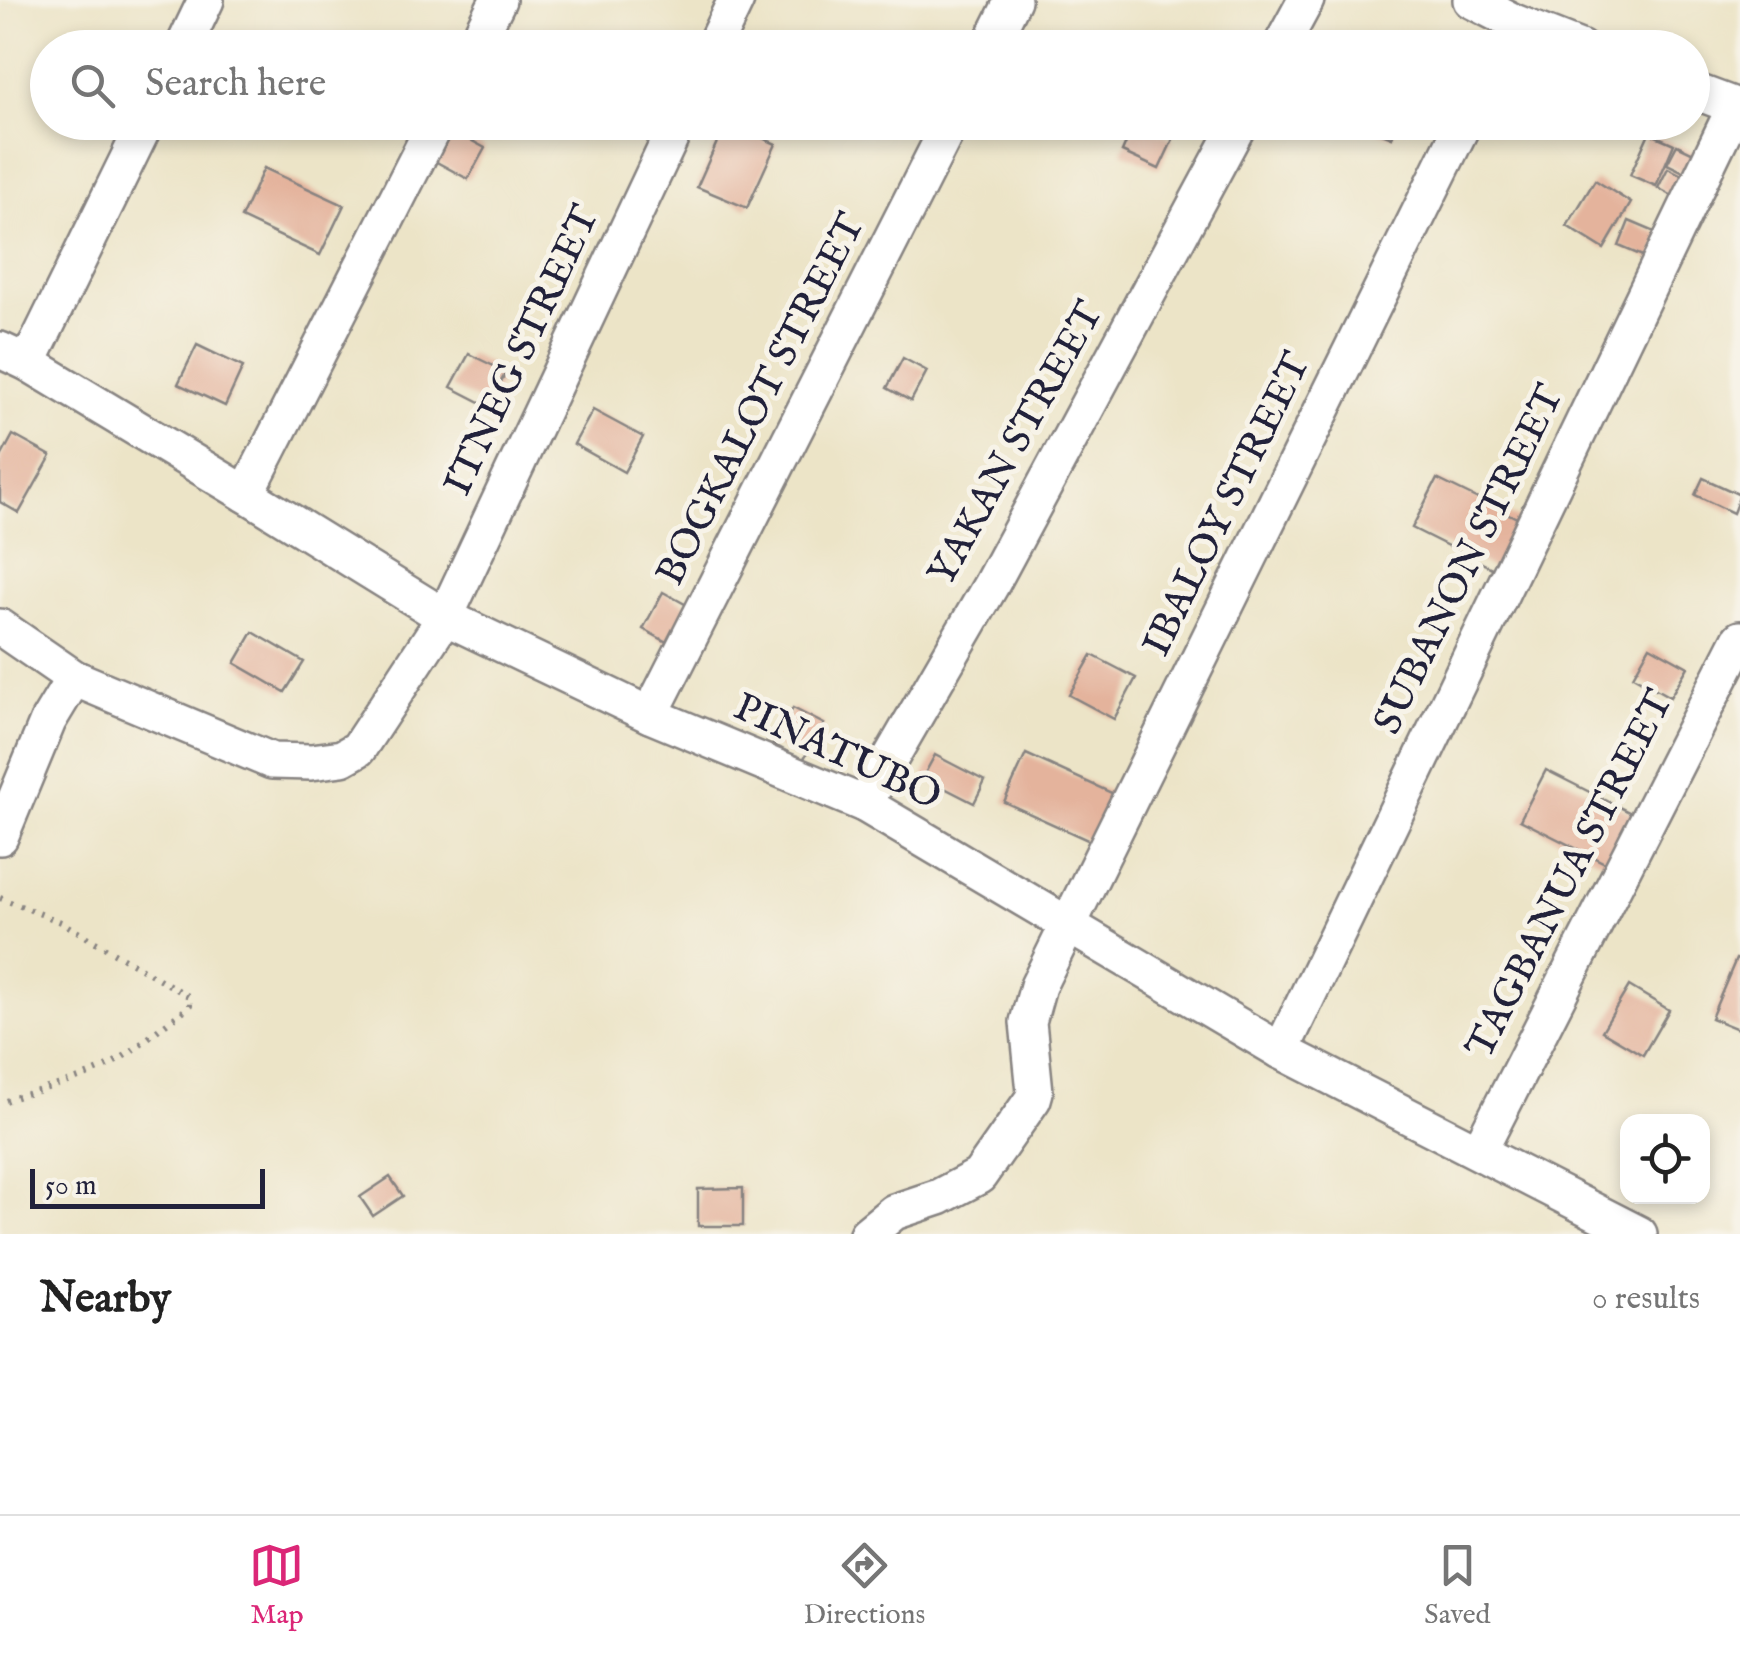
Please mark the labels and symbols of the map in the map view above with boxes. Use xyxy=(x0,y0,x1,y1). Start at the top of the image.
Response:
street label: ITNEG STREET xyxy=(434,198,612,504)
street label: BOGKALOT STREET xyxy=(646,205,878,595)
street label: YAKAN STREET xyxy=(918,293,1116,595)
street label: IBALOY STREET xyxy=(1132,345,1324,665)
street label: SUBANON STREET xyxy=(1363,377,1577,743)
street label: TAGBANUA STREET xyxy=(1456,682,1686,1068)
street label: PINATUBO xyxy=(725,683,949,823)
scale bar xyxy=(30,1164,265,1208)

